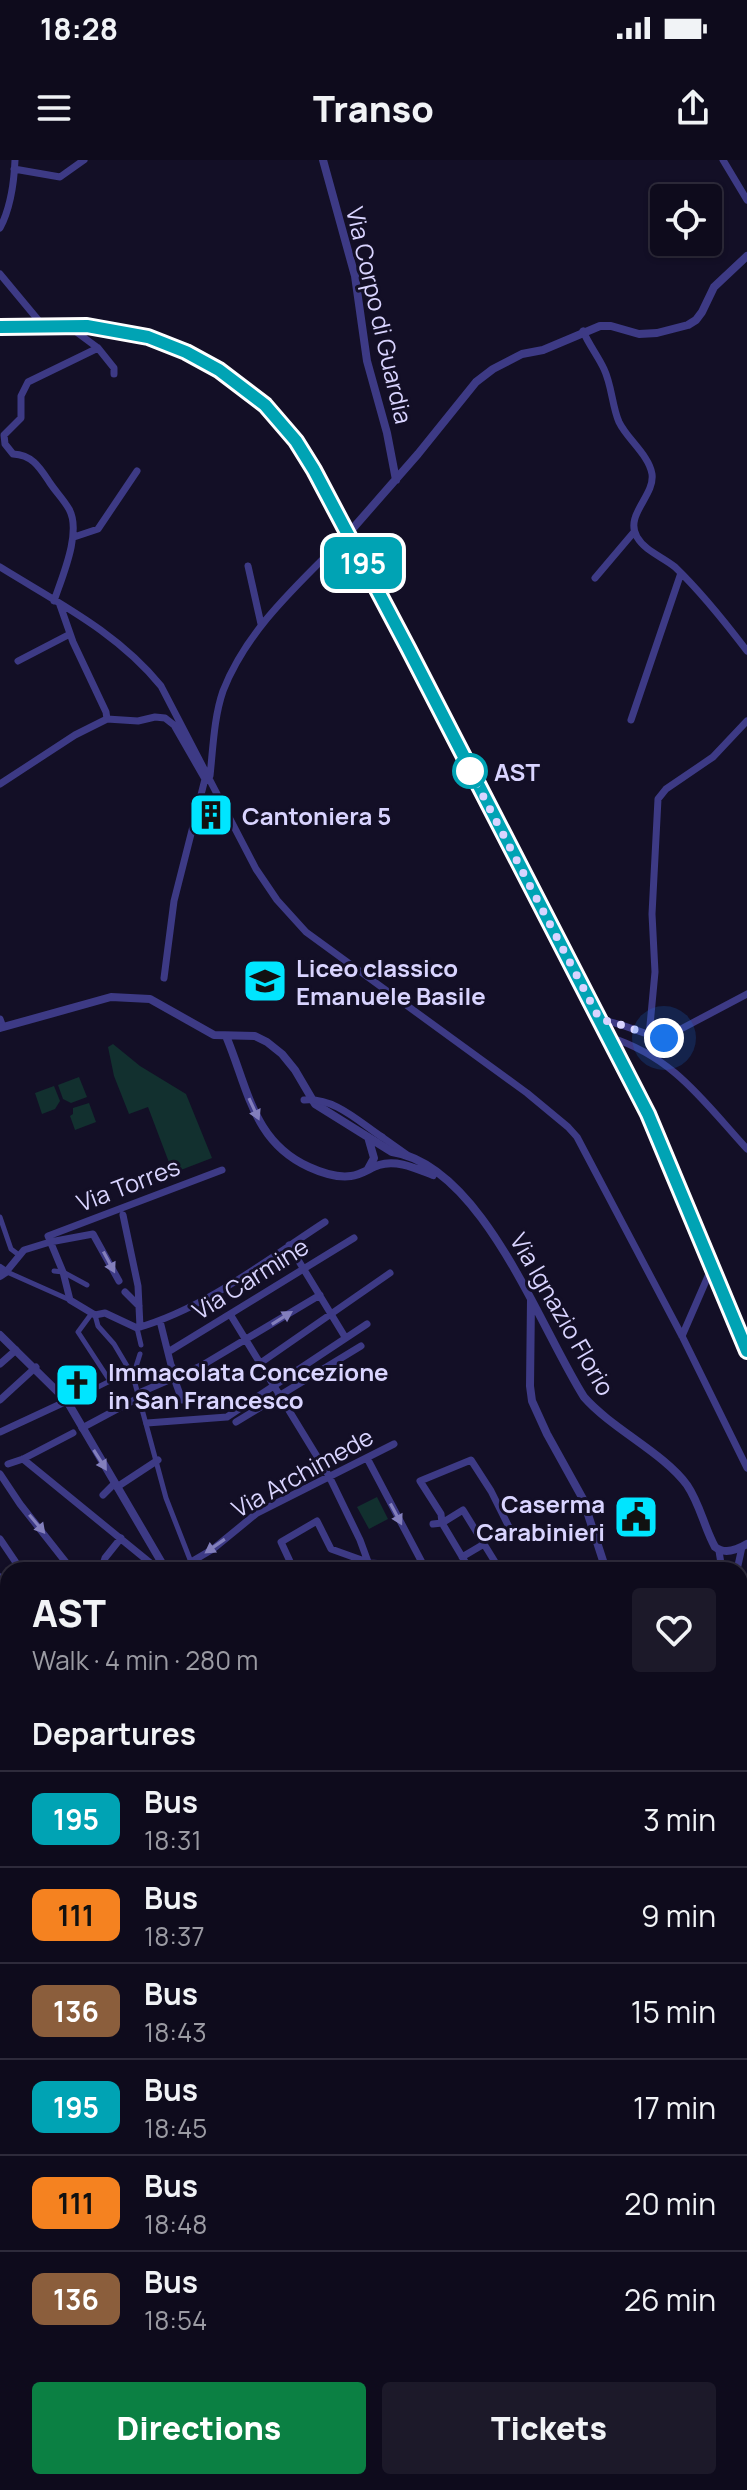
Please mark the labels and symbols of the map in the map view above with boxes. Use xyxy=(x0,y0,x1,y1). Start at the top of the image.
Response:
street label: Via Corpo di Guardia xyxy=(339,203,421,427)
line badge: 195 xyxy=(317,537,409,589)
marker: AST xyxy=(453,754,487,788)
place label: AST xyxy=(494,755,540,788)
building icon: Cantoniera 5 xyxy=(187,791,235,839)
place label: Cantoniera 5 xyxy=(242,799,391,832)
place label: Liceo classico Emanuele Basile xyxy=(296,951,486,1012)
school or university icon: Liceo classico Emanuele Basile xyxy=(241,957,289,1005)
your location xyxy=(644,1018,684,1058)
one-way arrow xyxy=(247,1097,261,1121)
street label: Via Torres xyxy=(72,1149,184,1219)
street label: Via Ignazio Florio xyxy=(503,1227,623,1401)
street label: Via Carmine xyxy=(186,1229,314,1327)
one-way arrow xyxy=(102,1251,115,1274)
one-way arrow xyxy=(272,1310,293,1325)
place label: Immacolata Concezione in San Francesco xyxy=(108,1355,388,1416)
church icon: Immacolata Concezione in San Francesco xyxy=(53,1361,101,1409)
street label: Via Archimede xyxy=(225,1419,379,1525)
one-way arrow xyxy=(93,1449,107,1471)
place label: Caserma Carabinieri xyxy=(476,1487,605,1548)
public building icon: Caserma Carabinieri xyxy=(612,1493,660,1541)
one-way arrow xyxy=(389,1503,403,1525)
one-way arrow xyxy=(28,1514,45,1534)
one-way arrow xyxy=(205,1538,226,1553)

